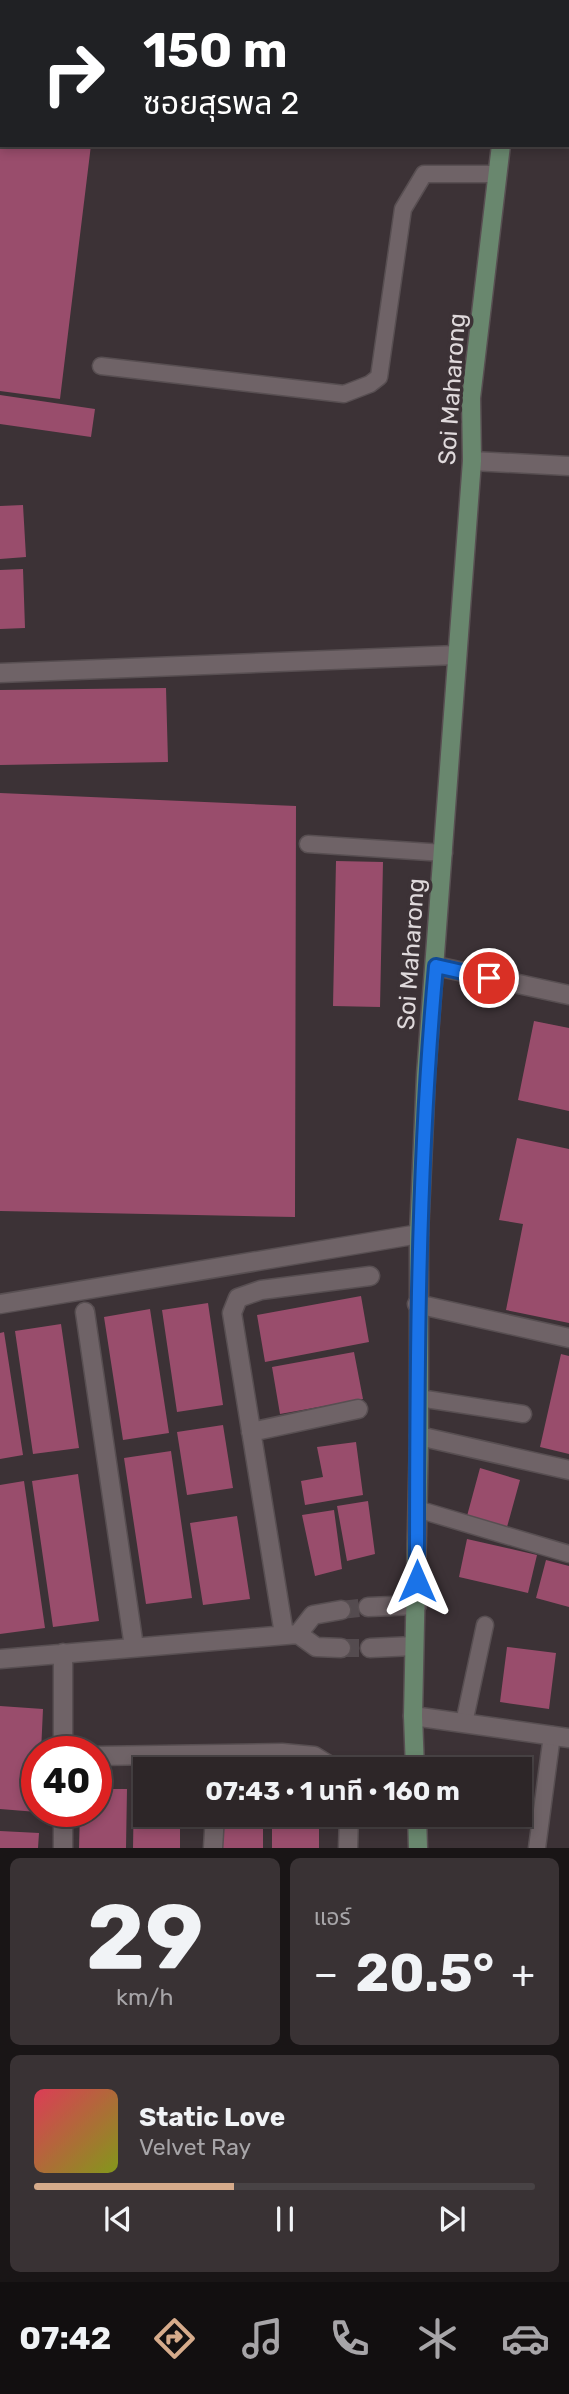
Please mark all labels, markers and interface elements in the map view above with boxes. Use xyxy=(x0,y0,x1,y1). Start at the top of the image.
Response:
text: 150 m xyxy=(143,21,288,79)
icon: right xyxy=(28,28,119,119)
text: ซอยสุรพล 2 xyxy=(143,84,299,122)
street label: Soi Maharong xyxy=(433,312,471,466)
street label: Soi Maharong xyxy=(392,877,430,1031)
pin xyxy=(459,948,519,1008)
icon: arrive xyxy=(470,959,508,997)
position arrow xyxy=(380,1544,454,1618)
speed limit sign: 40 xyxy=(21,1736,112,1827)
text: 07:43 · 1 นาที · 160 m xyxy=(205,1776,460,1807)
text: 29 xyxy=(86,1883,203,1991)
text: แอร์ xyxy=(314,1903,351,1931)
text: 20.5° xyxy=(356,1942,494,2004)
text: − xyxy=(314,1951,338,1997)
text: + xyxy=(511,1951,535,1997)
text: km/h xyxy=(116,1983,173,2011)
text: Static Love xyxy=(139,2102,285,2133)
text: Velvet Ray xyxy=(139,2133,251,2161)
icon: previous xyxy=(99,2200,137,2238)
icon: pause xyxy=(266,2200,304,2238)
icon: next xyxy=(433,2200,471,2238)
icon: directions xyxy=(150,2314,199,2363)
icon: music xyxy=(238,2314,287,2363)
icon: phone xyxy=(325,2314,374,2363)
icon: climate xyxy=(413,2314,462,2363)
icon: car xyxy=(501,2314,550,2363)
text: 07:42 xyxy=(19,2319,111,2357)

